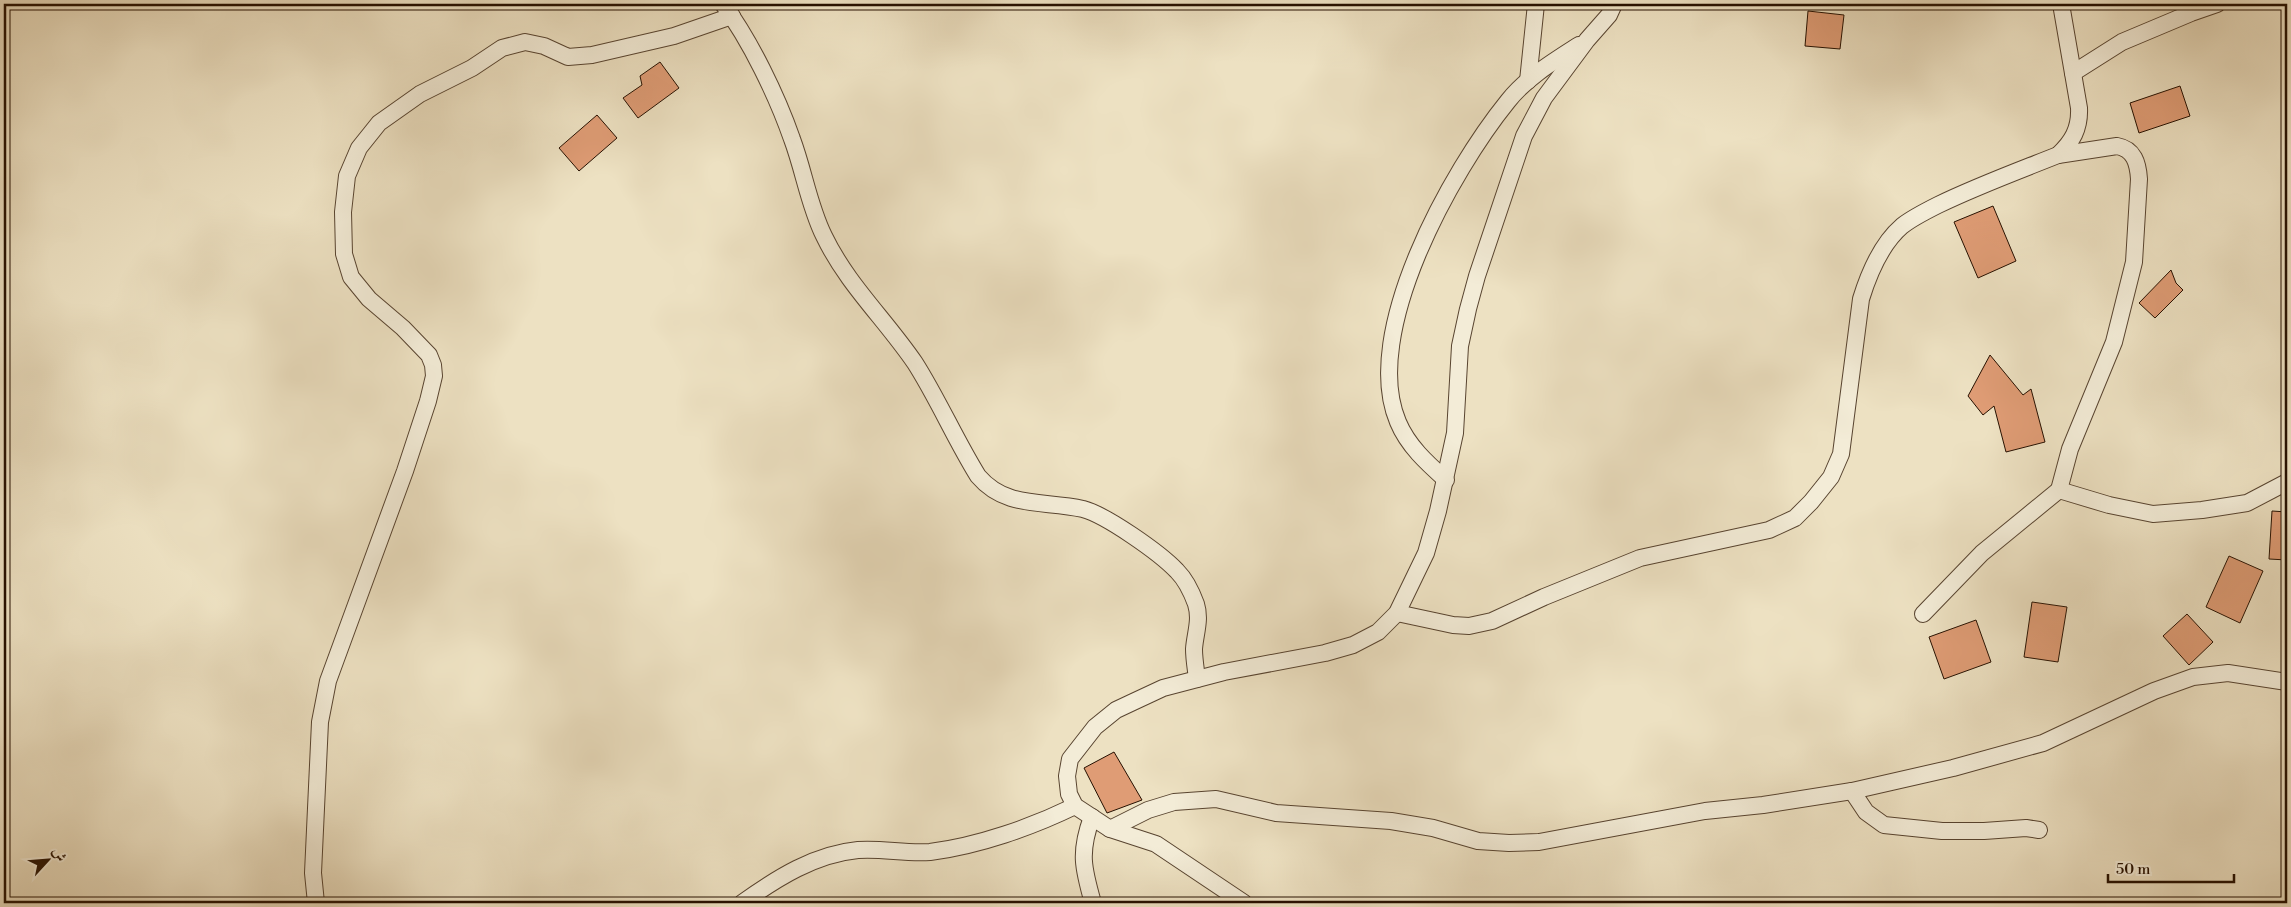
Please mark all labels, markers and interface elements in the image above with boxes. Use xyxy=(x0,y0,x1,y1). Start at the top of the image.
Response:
north arrow xyxy=(22,834,72,884)
text: ش xyxy=(48,845,70,865)
scale bar xyxy=(2108,852,2235,884)
text: 50 m xyxy=(2116,860,2150,879)

